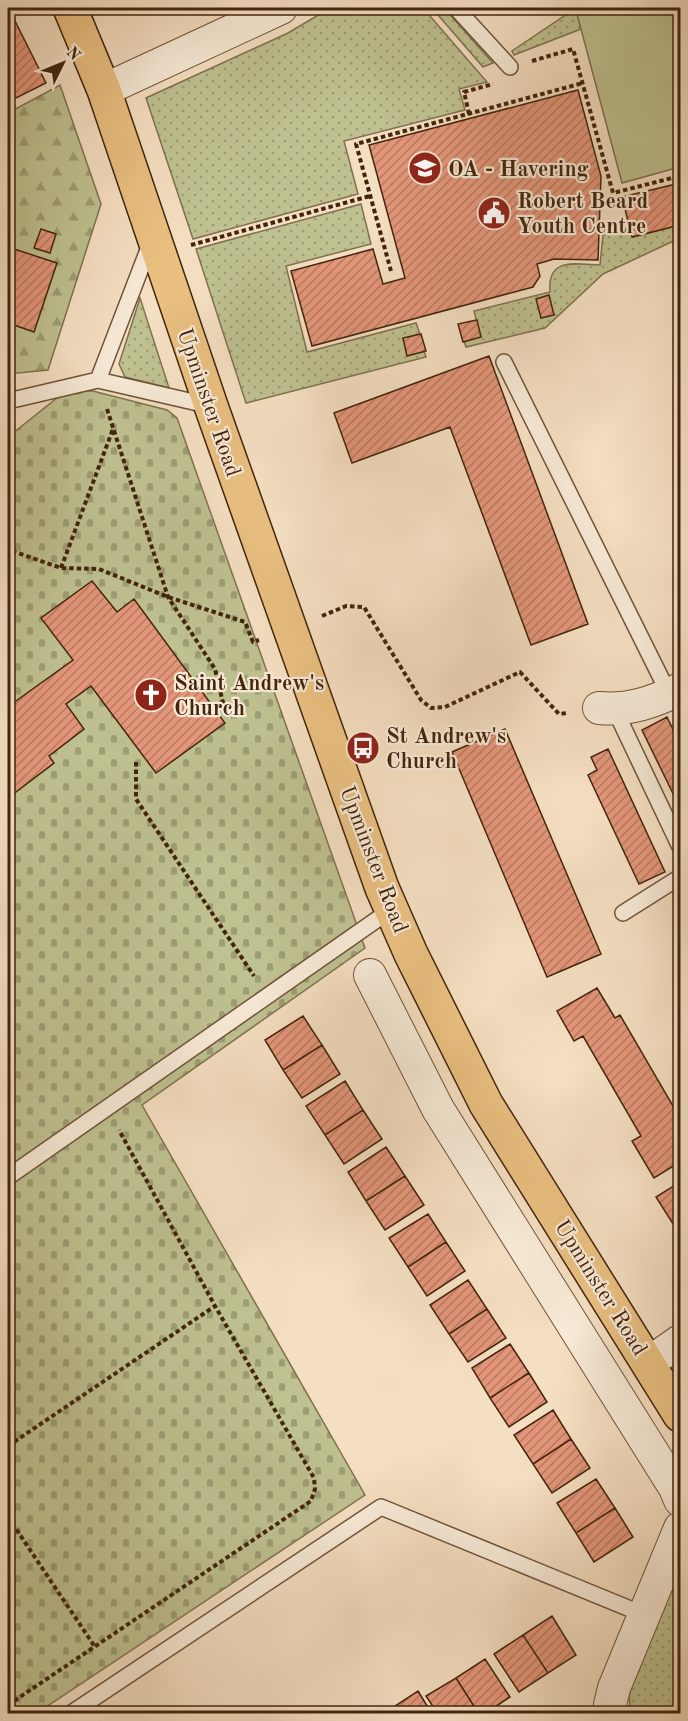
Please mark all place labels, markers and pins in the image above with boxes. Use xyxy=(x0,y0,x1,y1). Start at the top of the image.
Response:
school or university icon: OA - Havering xyxy=(407,150,443,186)
place label: OA - Havering xyxy=(448,159,589,181)
place label: Robert Beard Youth Centre xyxy=(517,191,649,238)
public building icon: Robert Beard Youth Centre xyxy=(476,195,512,231)
place label: Saint Andrew's Church xyxy=(174,673,324,720)
church icon: Saint Andrew's Church xyxy=(133,677,169,713)
place label: St Andrew's Church xyxy=(386,726,506,773)
bus stop icon: St Andrew's Church xyxy=(345,730,381,766)

